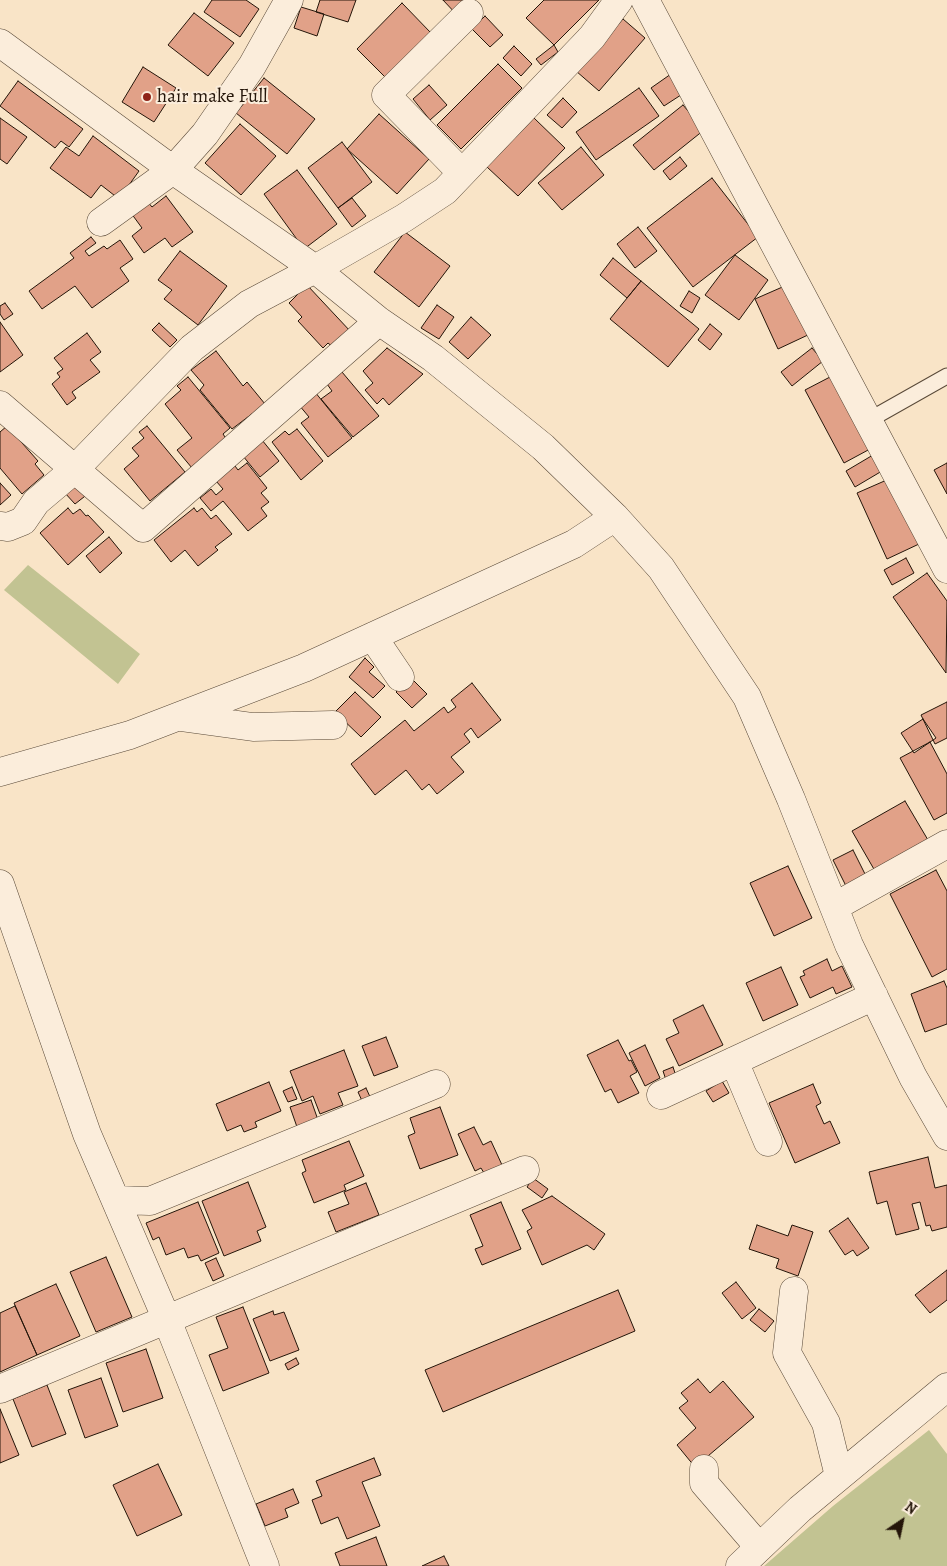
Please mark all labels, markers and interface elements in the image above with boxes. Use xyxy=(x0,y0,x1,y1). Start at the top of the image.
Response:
place label: hair make Full xyxy=(157,86,268,108)
marker: hair make Full xyxy=(141,91,153,103)
north arrow xyxy=(877,1496,927,1546)
text: N xyxy=(901,1497,920,1519)

